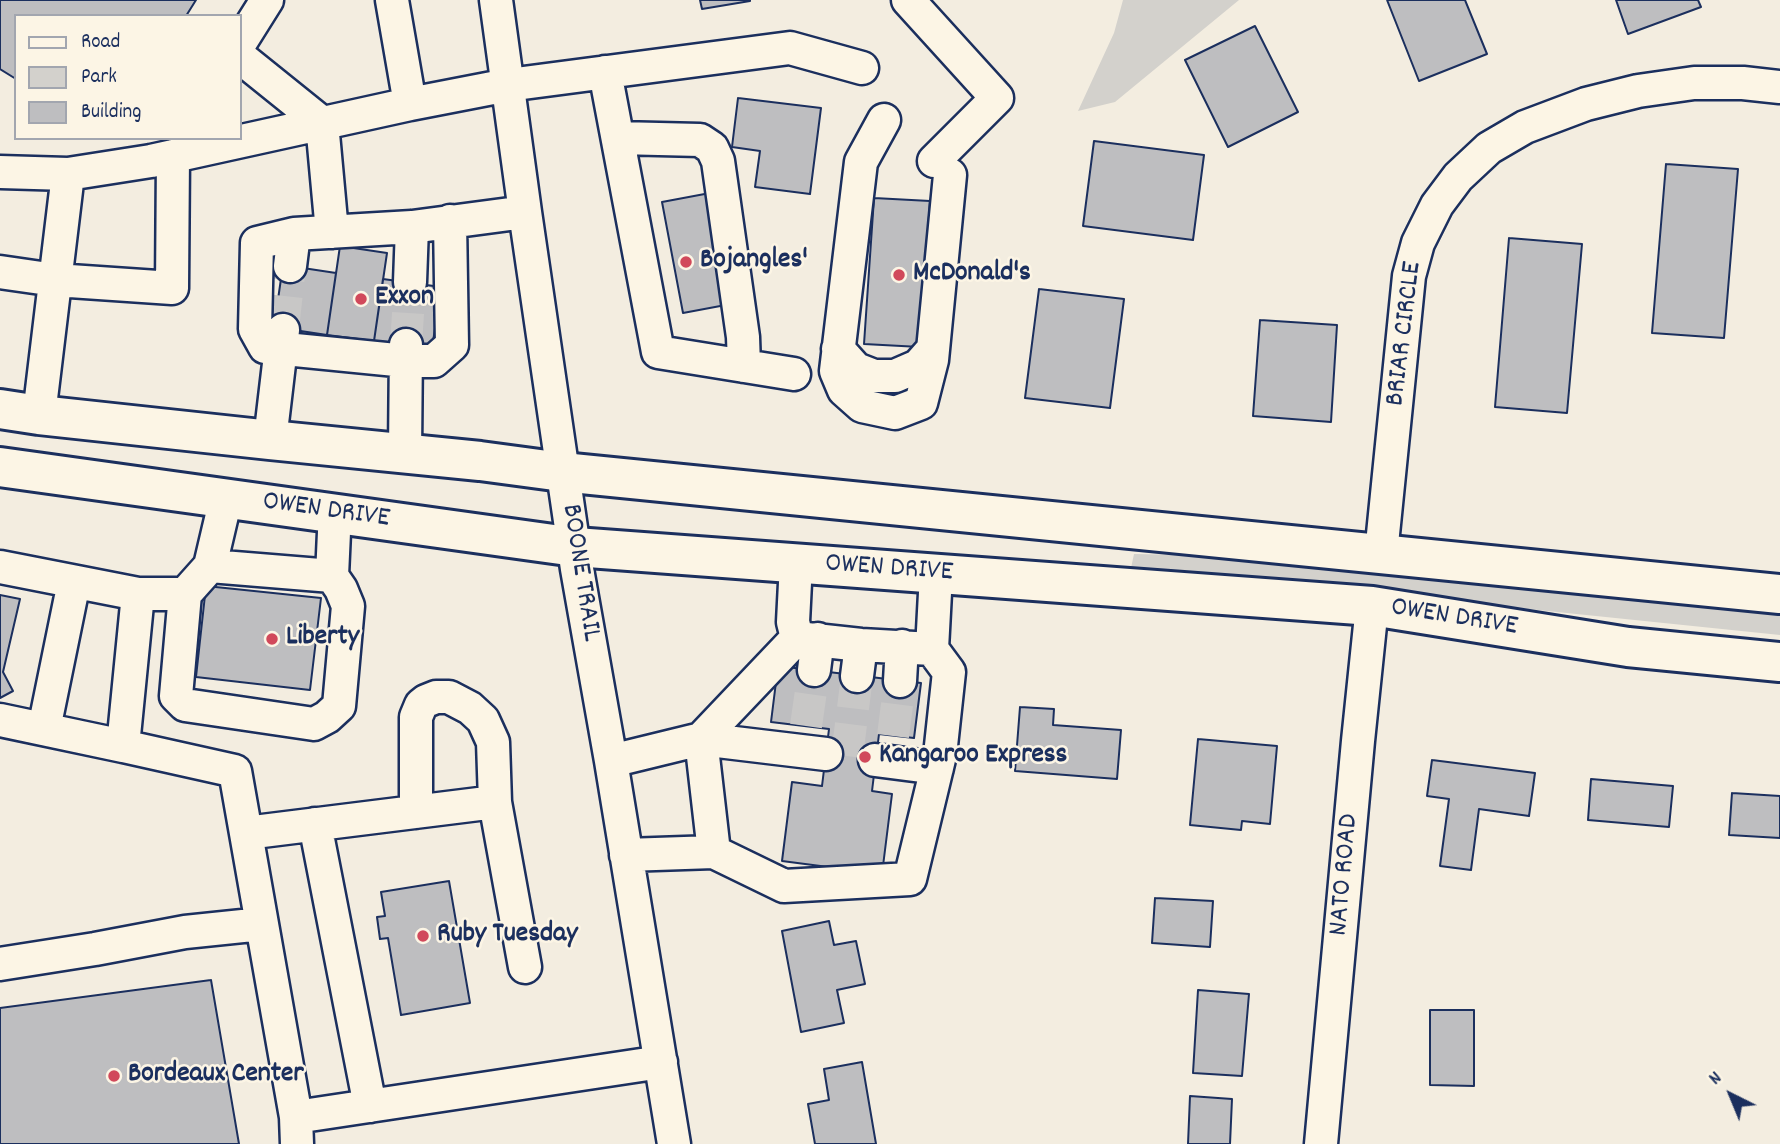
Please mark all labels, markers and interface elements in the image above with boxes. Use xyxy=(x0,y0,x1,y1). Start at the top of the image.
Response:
legend xyxy=(14,14,242,140)
text: Road xyxy=(81,28,120,58)
text: Park xyxy=(81,63,117,93)
text: Building xyxy=(81,98,141,128)
place label: Bojangles' xyxy=(700,245,808,279)
marker: Bojangles' xyxy=(678,254,694,270)
place label: McDonald's xyxy=(913,258,1031,292)
street label: BRIAR CIRCLE xyxy=(1380,260,1432,408)
marker: McDonald's xyxy=(891,267,907,283)
place label: Exxon xyxy=(375,282,434,316)
marker: Exxon xyxy=(353,291,369,307)
street label: OWEN DRIVE xyxy=(260,486,392,538)
street label: BOONE TRAIL xyxy=(552,502,606,644)
street label: OWEN DRIVE xyxy=(824,549,954,591)
street label: OWEN DRIVE xyxy=(1388,592,1520,646)
place label: Liberty xyxy=(286,622,359,656)
marker: Liberty xyxy=(264,631,280,647)
place label: Kangaroo Express xyxy=(879,740,1067,774)
marker: Kangaroo Express xyxy=(857,749,873,765)
street label: NATO ROAD xyxy=(1324,813,1368,937)
place label: Ruby Tuesday xyxy=(437,919,578,953)
marker: Ruby Tuesday xyxy=(415,928,431,944)
place label: Bordeaux Center xyxy=(128,1059,304,1093)
north arrow xyxy=(1696,1060,1766,1130)
text: N xyxy=(1704,1066,1729,1092)
marker: Bordeaux Center xyxy=(106,1068,122,1084)

